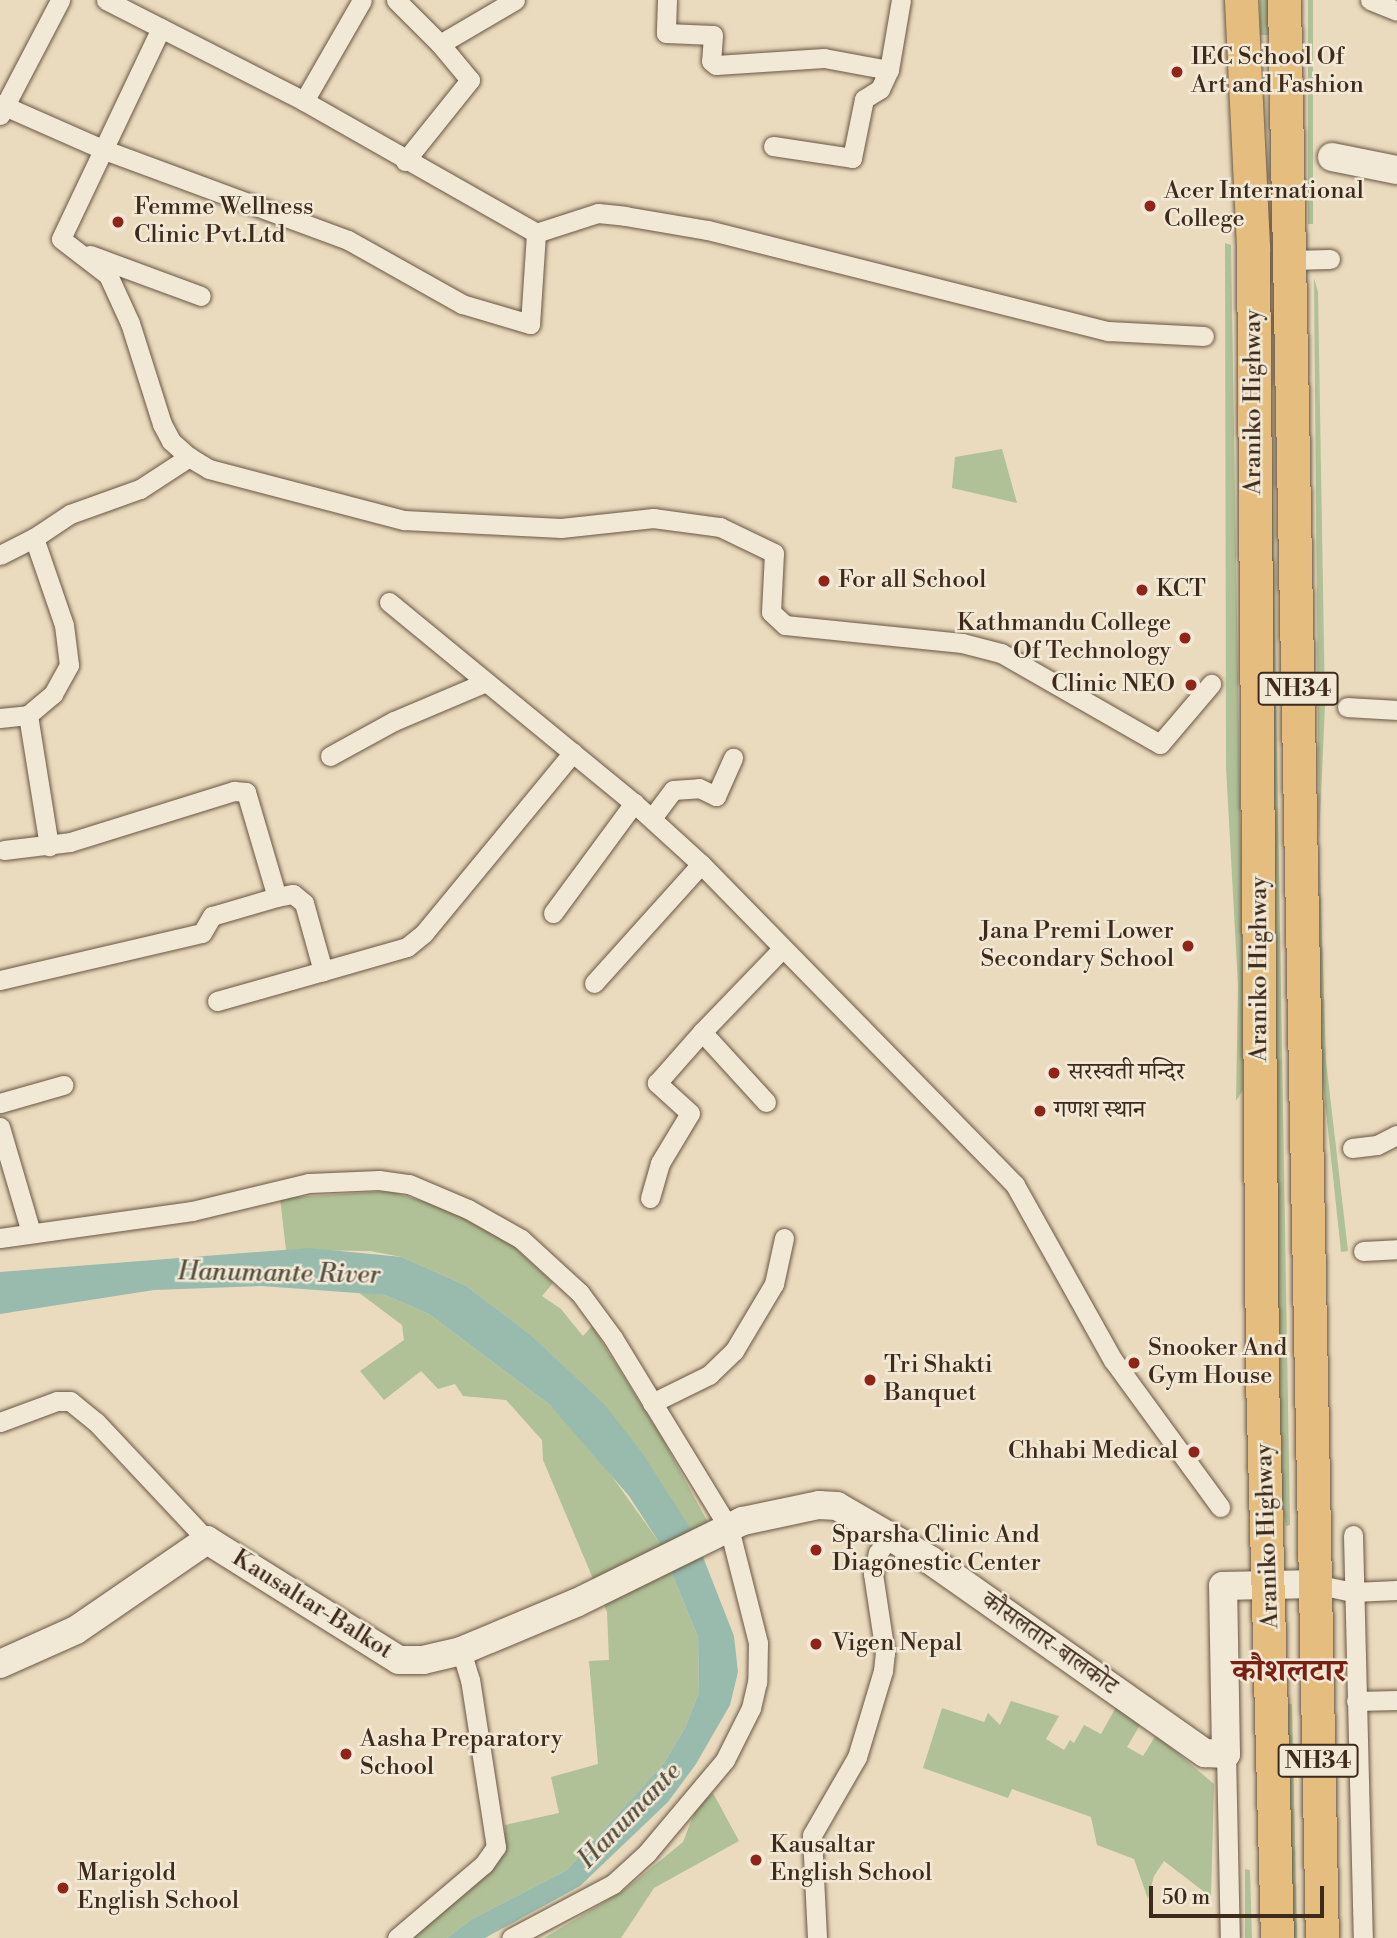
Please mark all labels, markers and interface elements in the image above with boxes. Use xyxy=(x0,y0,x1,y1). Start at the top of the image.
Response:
place label: IEC School Of Art and Fashion xyxy=(1191,44,1364,100)
marker: IEC School Of Art and Fashion xyxy=(1169,64,1185,80)
place label: Acer International College xyxy=(1164,178,1364,234)
place label: Femme Wellness Clinic Pvt.Ltd xyxy=(134,194,313,250)
marker: Acer International College xyxy=(1142,198,1158,214)
marker: Femme Wellness Clinic Pvt.Ltd xyxy=(108,212,128,232)
street label: Araniko Highway xyxy=(1240,309,1268,495)
place label: For all School xyxy=(838,567,986,595)
marker: For all School xyxy=(816,573,832,589)
place label: KCT xyxy=(1156,576,1206,604)
marker: KCT xyxy=(1134,582,1150,598)
place label: Kathmandu College Of Technology xyxy=(957,610,1171,666)
marker: Kathmandu College Of Technology xyxy=(1177,630,1193,646)
road number: NH34 xyxy=(1256,670,1340,708)
place label: Clinic NEO xyxy=(1051,671,1175,699)
marker: Clinic NEO xyxy=(1181,675,1201,695)
street label: Araniko Highway xyxy=(1246,876,1274,1062)
place label: Jana Premi Lower Secondary School xyxy=(980,918,1174,974)
marker: Jana Premi Lower Secondary School xyxy=(1180,938,1196,954)
place label: सरस्वती मन्दिर xyxy=(1068,1059,1184,1087)
marker: सरस्वती मन्दिर xyxy=(1046,1065,1062,1081)
place label: गणश स्थान xyxy=(1054,1097,1145,1125)
marker: गणश स्थान xyxy=(1032,1103,1048,1119)
water label: Hanumante River xyxy=(177,1257,381,1291)
place label: Snooker And Gym House xyxy=(1148,1335,1287,1391)
place label: Tri Shakti Banquet xyxy=(884,1352,993,1408)
marker: Snooker And Gym House xyxy=(1126,1355,1142,1371)
marker: Tri Shakti Banquet xyxy=(862,1372,878,1388)
place label: Chhabi Medical xyxy=(1008,1438,1178,1466)
marker: Chhabi Medical xyxy=(1184,1442,1204,1462)
street label: Araniko Highway xyxy=(1250,1443,1286,1629)
place label: Sparsha Clinic And Diagonestic Center xyxy=(832,1522,1041,1578)
marker: Sparsha Clinic And Diagonestic Center xyxy=(806,1540,826,1560)
street label: Kausaltar-Balkot xyxy=(226,1544,398,1666)
street label: कौसलतार-बालकोट xyxy=(975,1586,1123,1702)
place label: Vigen Nepal xyxy=(832,1630,962,1658)
marker: Vigen Nepal xyxy=(806,1634,826,1654)
district label: कौशलटार xyxy=(1232,1652,1346,1690)
place label: Aasha Preparatory School xyxy=(360,1726,563,1782)
road number: NH34 xyxy=(1276,1742,1360,1780)
marker: Aasha Preparatory School xyxy=(338,1746,354,1762)
water label: Hanumante xyxy=(572,1757,688,1875)
place label: Kausaltar English School xyxy=(770,1832,932,1888)
marker: Kausaltar English School xyxy=(748,1852,764,1868)
place label: Marigold English School xyxy=(77,1860,239,1916)
scale bar xyxy=(1152,1871,1327,1915)
marker: Marigold English School xyxy=(55,1880,71,1896)
text: 50 m xyxy=(1162,1885,1210,1911)

